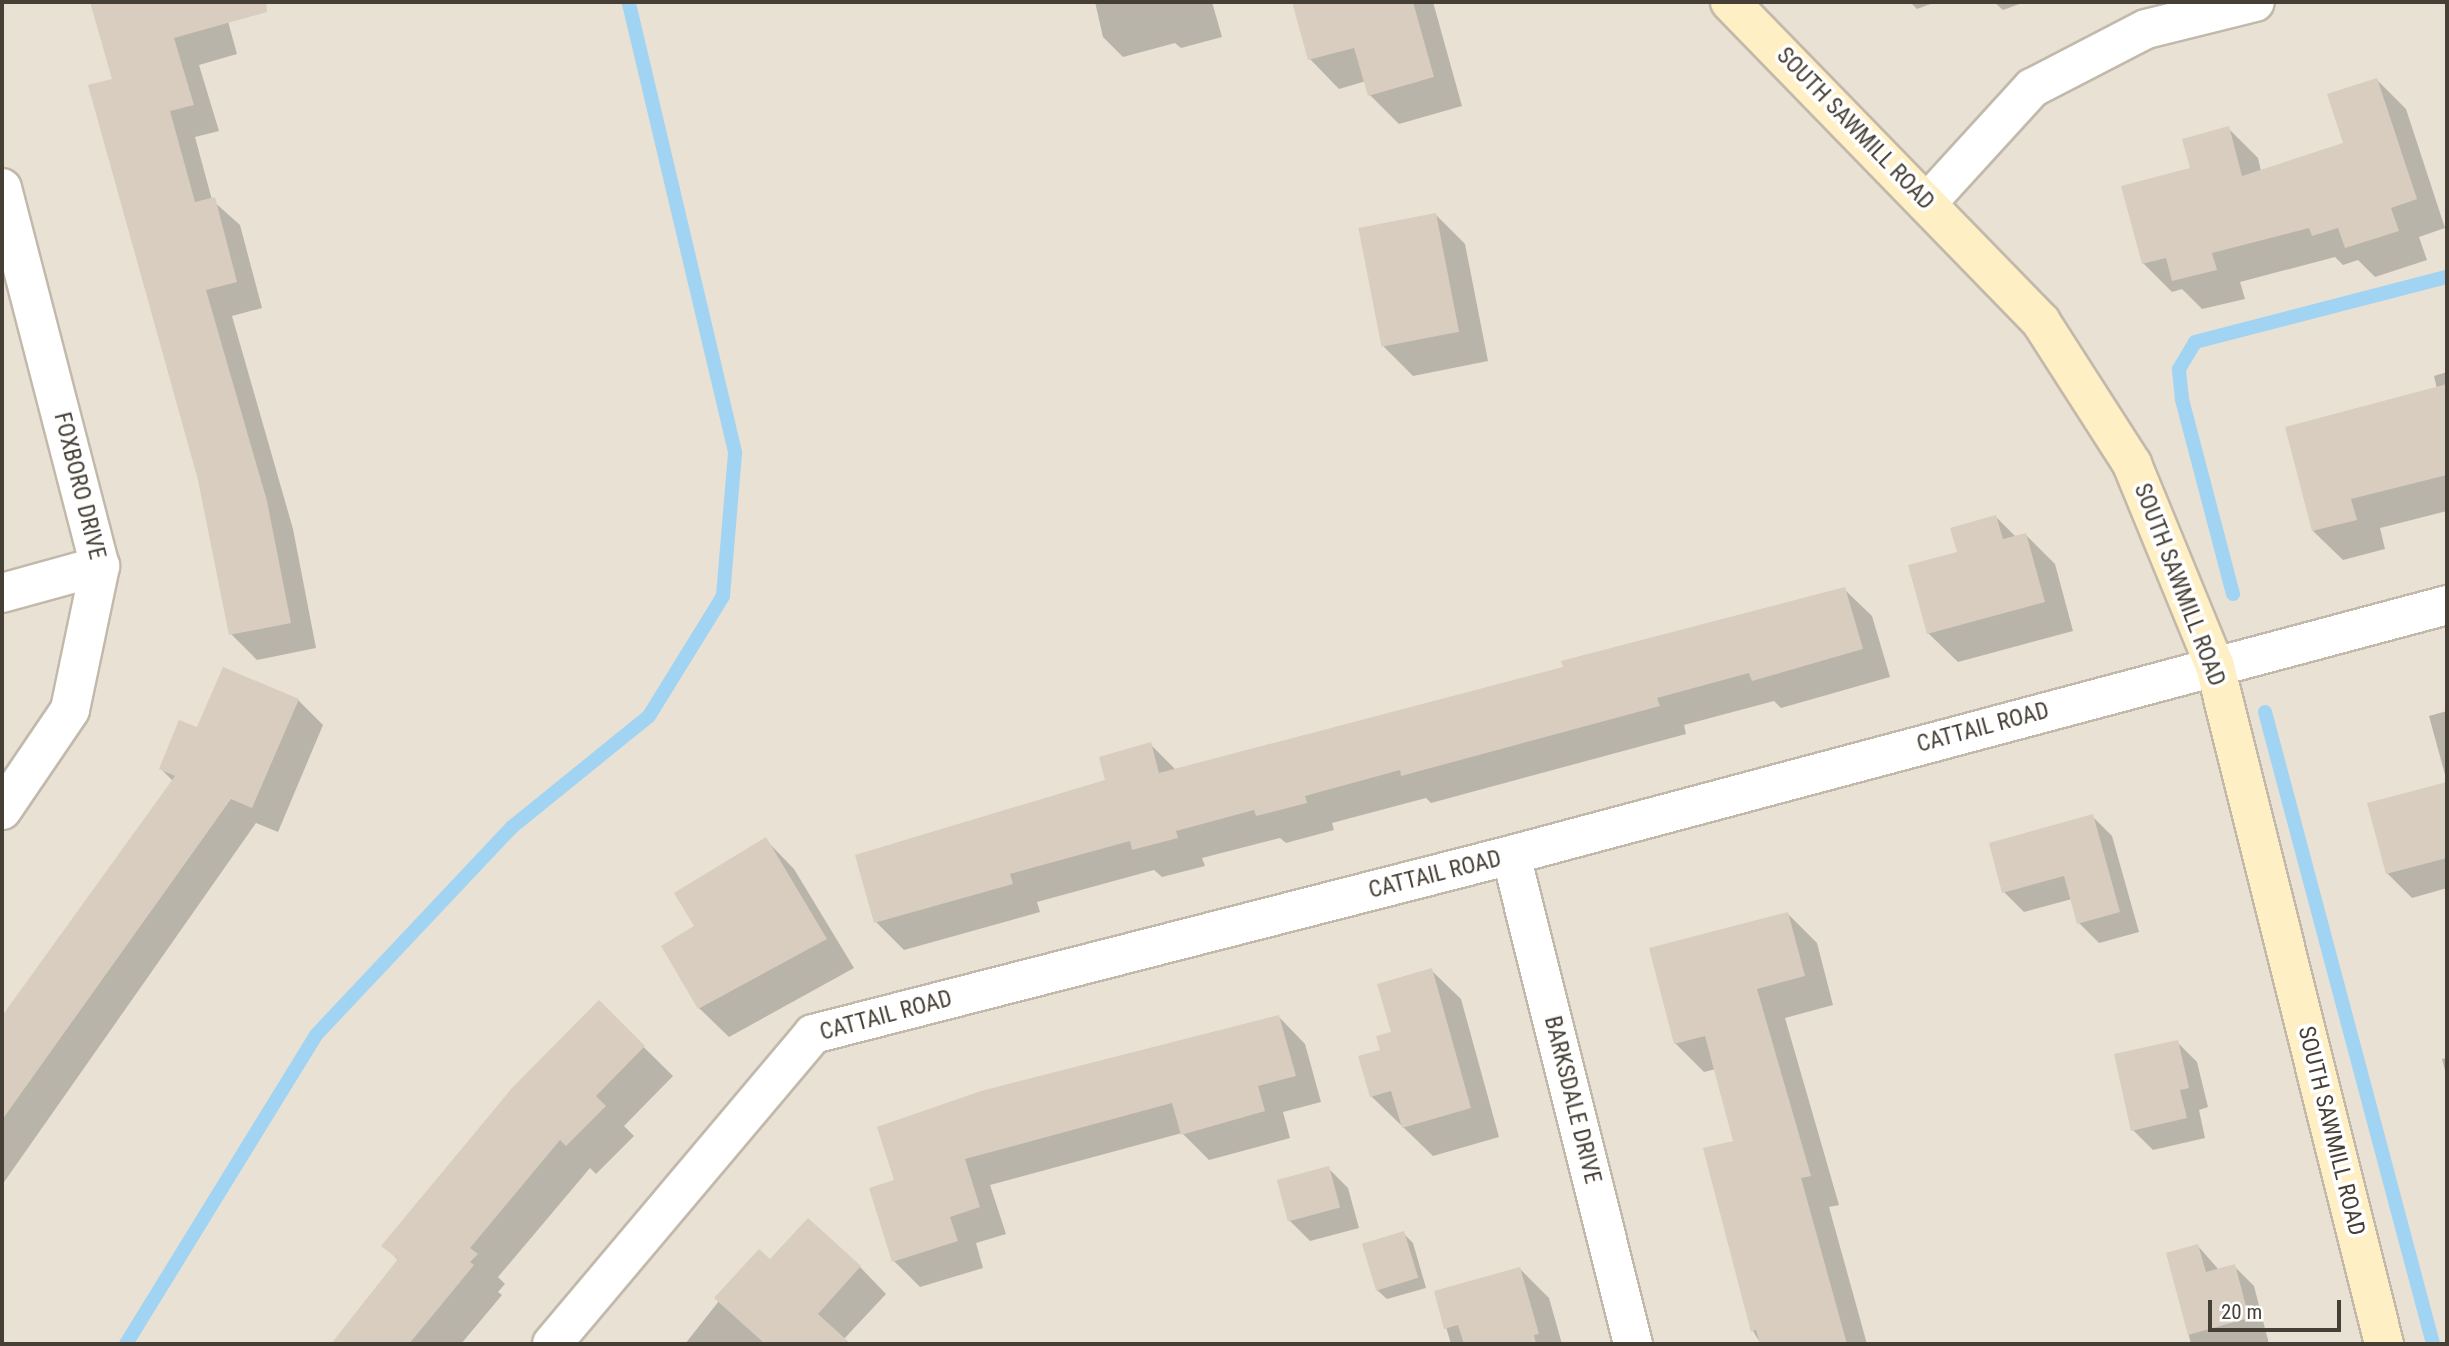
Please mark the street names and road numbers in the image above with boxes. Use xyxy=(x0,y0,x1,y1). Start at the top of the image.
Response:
street label: SOUTH SAWMILL ROAD xyxy=(1771,42,1939,216)
street label: FOXBORO DRIVE xyxy=(47,410,111,562)
street label: SOUTH SAWMILL ROAD xyxy=(2128,480,2230,690)
street label: CATTAIL ROAD xyxy=(1914,697,2052,759)
street label: CATTAIL ROAD xyxy=(1366,845,1504,905)
street label: CATTAIL ROAD xyxy=(817,985,955,1047)
street label: BARKSDALE DRIVE xyxy=(1538,1013,1606,1187)
street label: SOUTH SAWMILL ROAD xyxy=(2292,1024,2370,1238)

